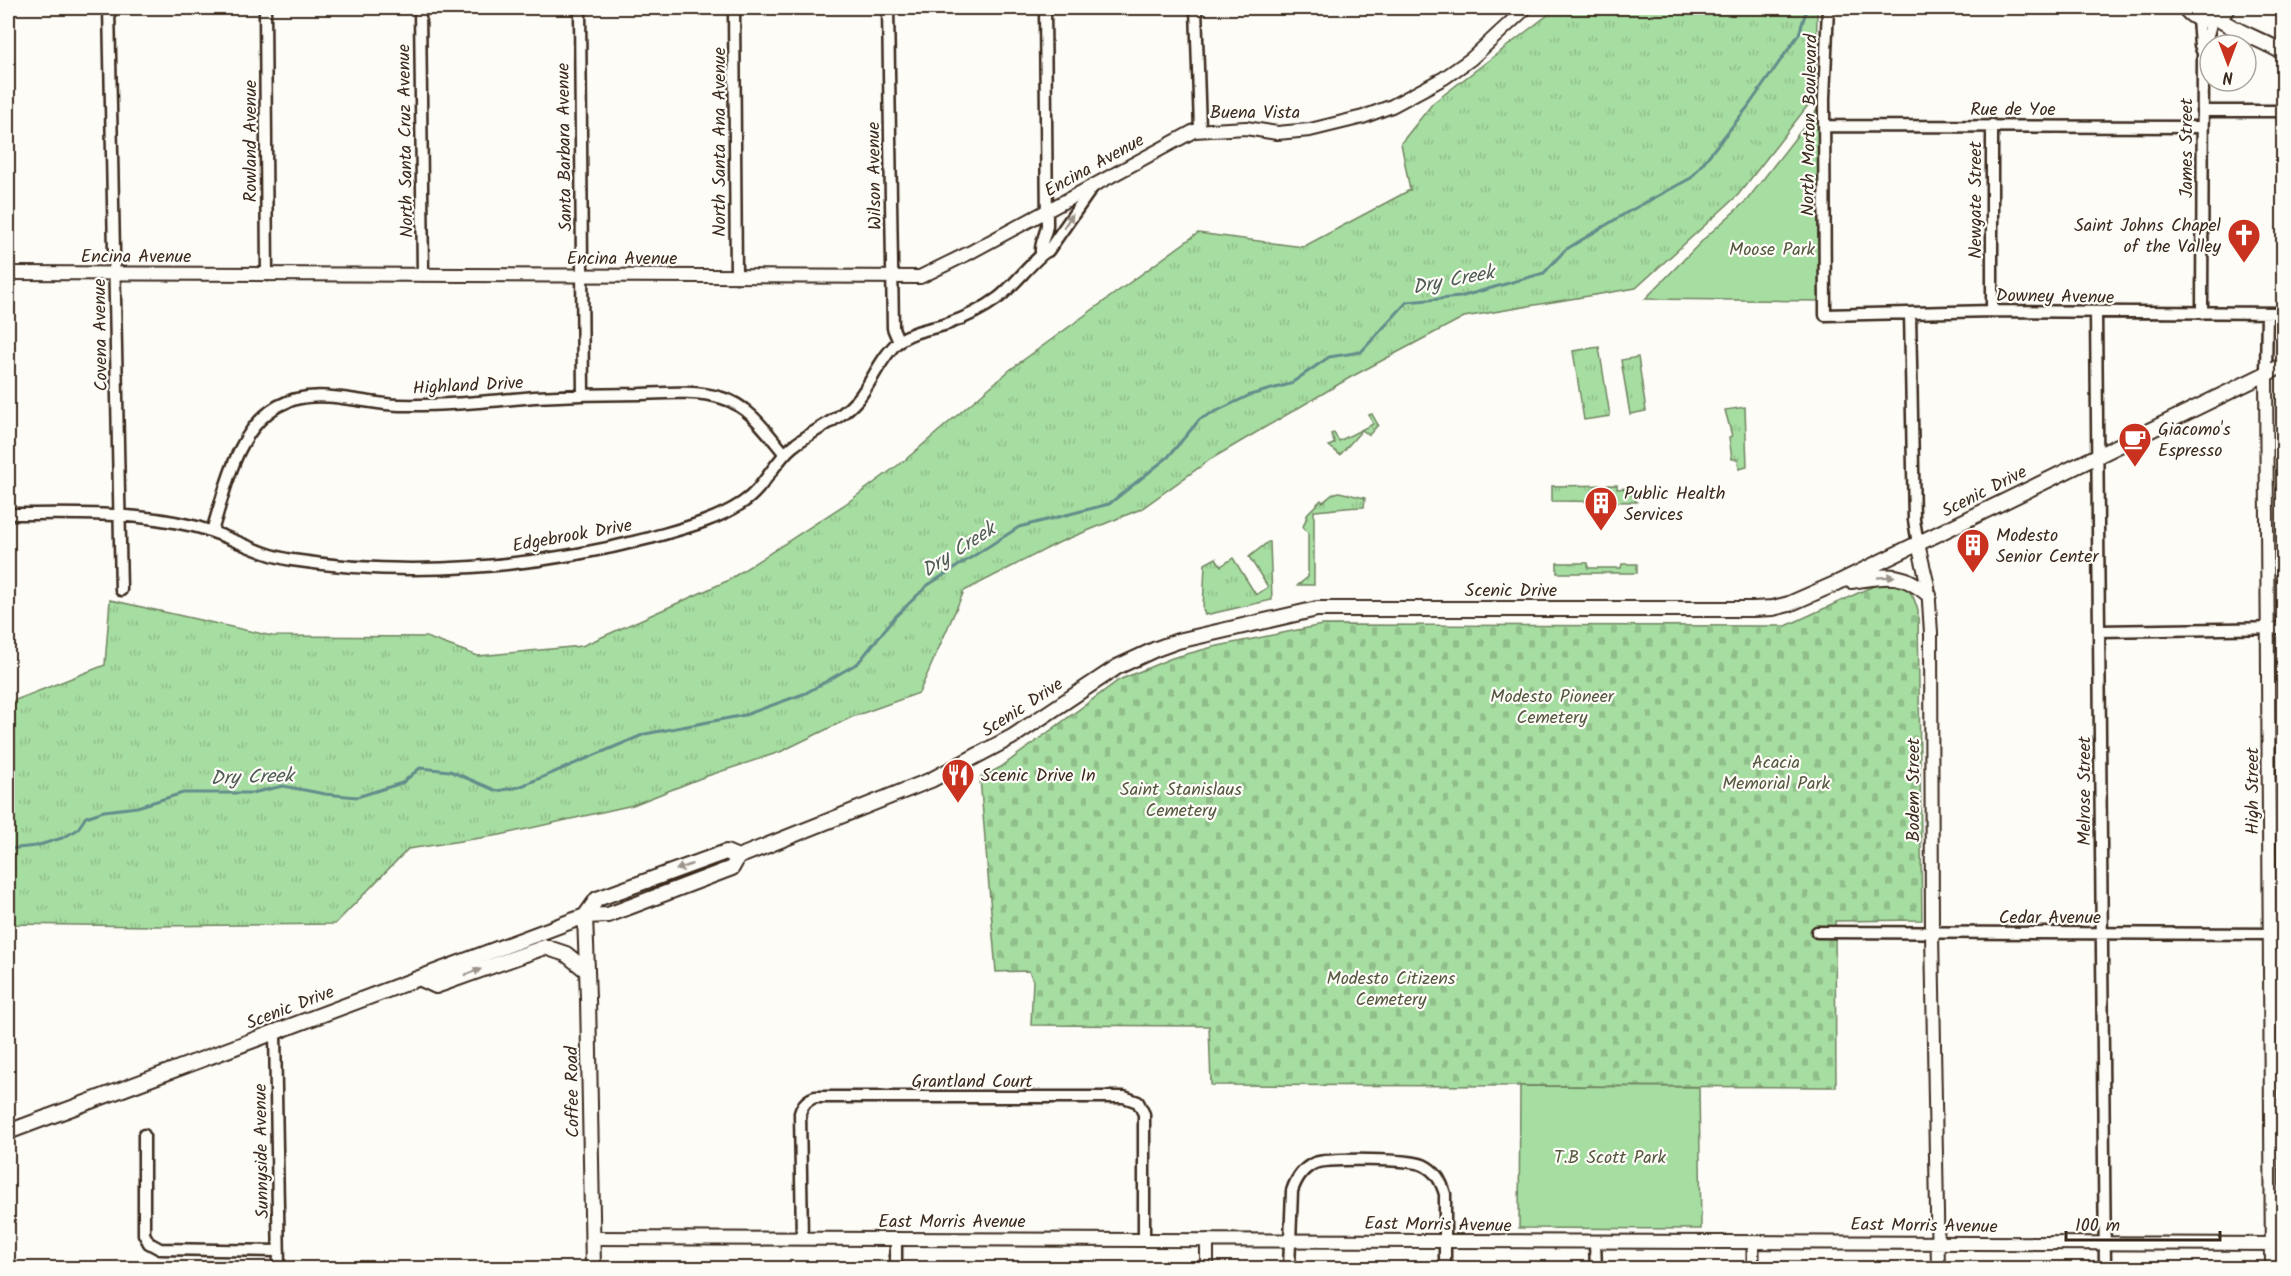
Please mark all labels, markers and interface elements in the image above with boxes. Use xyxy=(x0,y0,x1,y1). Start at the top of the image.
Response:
street label: North Morton Boulevard xyxy=(1794,33,1827,216)
north arrow xyxy=(2198,33,2258,93)
street label: North Santa Cruz Avenue xyxy=(390,44,423,238)
street label: North Santa Ana Avenue xyxy=(706,47,735,237)
street label: Santa Barbara Avenue xyxy=(550,62,581,232)
text: N xyxy=(2223,64,2233,89)
street label: Rowland Avenue xyxy=(237,80,266,202)
street label: Rue de Yoe xyxy=(1970,96,2056,125)
street label: James Street xyxy=(2173,97,2202,198)
street label: Buena Vista xyxy=(1210,99,1300,128)
street label: Wilson Avenue xyxy=(860,122,891,230)
street label: Encina Avenue xyxy=(1039,127,1150,206)
street label: Newgate Street xyxy=(1962,140,1991,259)
place label: Saint Johns Chapel of the Valley xyxy=(2074,212,2222,262)
one-way arrow xyxy=(1062,213,1073,229)
church icon: Saint Johns Chapel of the Valley xyxy=(2226,217,2262,264)
park label: Moose Park xyxy=(1729,236,1816,265)
street label: Encina Avenue xyxy=(81,243,191,272)
street label: Encina Avenue xyxy=(567,245,677,274)
water label: Dry Creek xyxy=(1410,257,1500,305)
street label: Covena Avenue xyxy=(86,278,117,392)
street label: Downey Avenue xyxy=(1996,282,2114,313)
street label: Highland Drive xyxy=(412,369,524,404)
place label: Giacomo's Espresso xyxy=(2158,416,2231,466)
cafe icon: Giacomo's Espresso xyxy=(2117,421,2153,468)
street label: Scenic Drive xyxy=(1937,458,2032,526)
place label: Public Health Services xyxy=(1624,480,1725,530)
building icon: Public Health Services xyxy=(1583,485,1619,532)
street label: Edgebrook Drive xyxy=(510,512,634,561)
water label: Dry Creek xyxy=(916,513,1005,587)
place label: Modesto Senior Center xyxy=(1996,522,2099,572)
building icon: Modesto Senior Center xyxy=(1955,527,1991,574)
one-way arrow xyxy=(1876,572,1895,582)
street label: Scenic Drive xyxy=(1465,577,1557,606)
street label: Scenic Drive xyxy=(976,671,1069,746)
park label: Modesto Pioneer Cemetery xyxy=(1490,683,1615,733)
street label: Melrose Street xyxy=(2071,735,2100,846)
street label: Bodem Street xyxy=(1900,737,1929,842)
street label: High Street xyxy=(2239,746,2268,835)
park label: Acacia Memorial Park xyxy=(1722,749,1830,799)
restaurant icon: Scenic Drive In xyxy=(940,757,976,804)
water label: Dry Creek xyxy=(210,760,297,795)
place label: Scenic Drive In xyxy=(981,762,1096,791)
park label: Saint Stanislaus Cemetery xyxy=(1120,776,1242,826)
one-way arrow xyxy=(675,863,693,873)
street label: Cedar Avenue xyxy=(1999,904,2101,933)
park label: Modesto Citizens Cemetery xyxy=(1326,965,1456,1015)
one-way arrow xyxy=(464,966,482,976)
street label: Scenic Drive xyxy=(242,978,339,1038)
street label: Coffee Road xyxy=(558,1045,589,1138)
street label: Grantland Court xyxy=(911,1068,1034,1097)
street label: Sunnyside Avenue xyxy=(247,1083,278,1219)
park label: T.B Scott Park xyxy=(1554,1144,1667,1173)
scale bar xyxy=(2066,1204,2220,1242)
street label: East Morris Avenue xyxy=(878,1208,1026,1237)
street label: East Morris Avenue xyxy=(1364,1210,1512,1241)
street label: East Morris Avenue xyxy=(1850,1211,1998,1242)
text: 100 m xyxy=(2075,1212,2120,1241)

